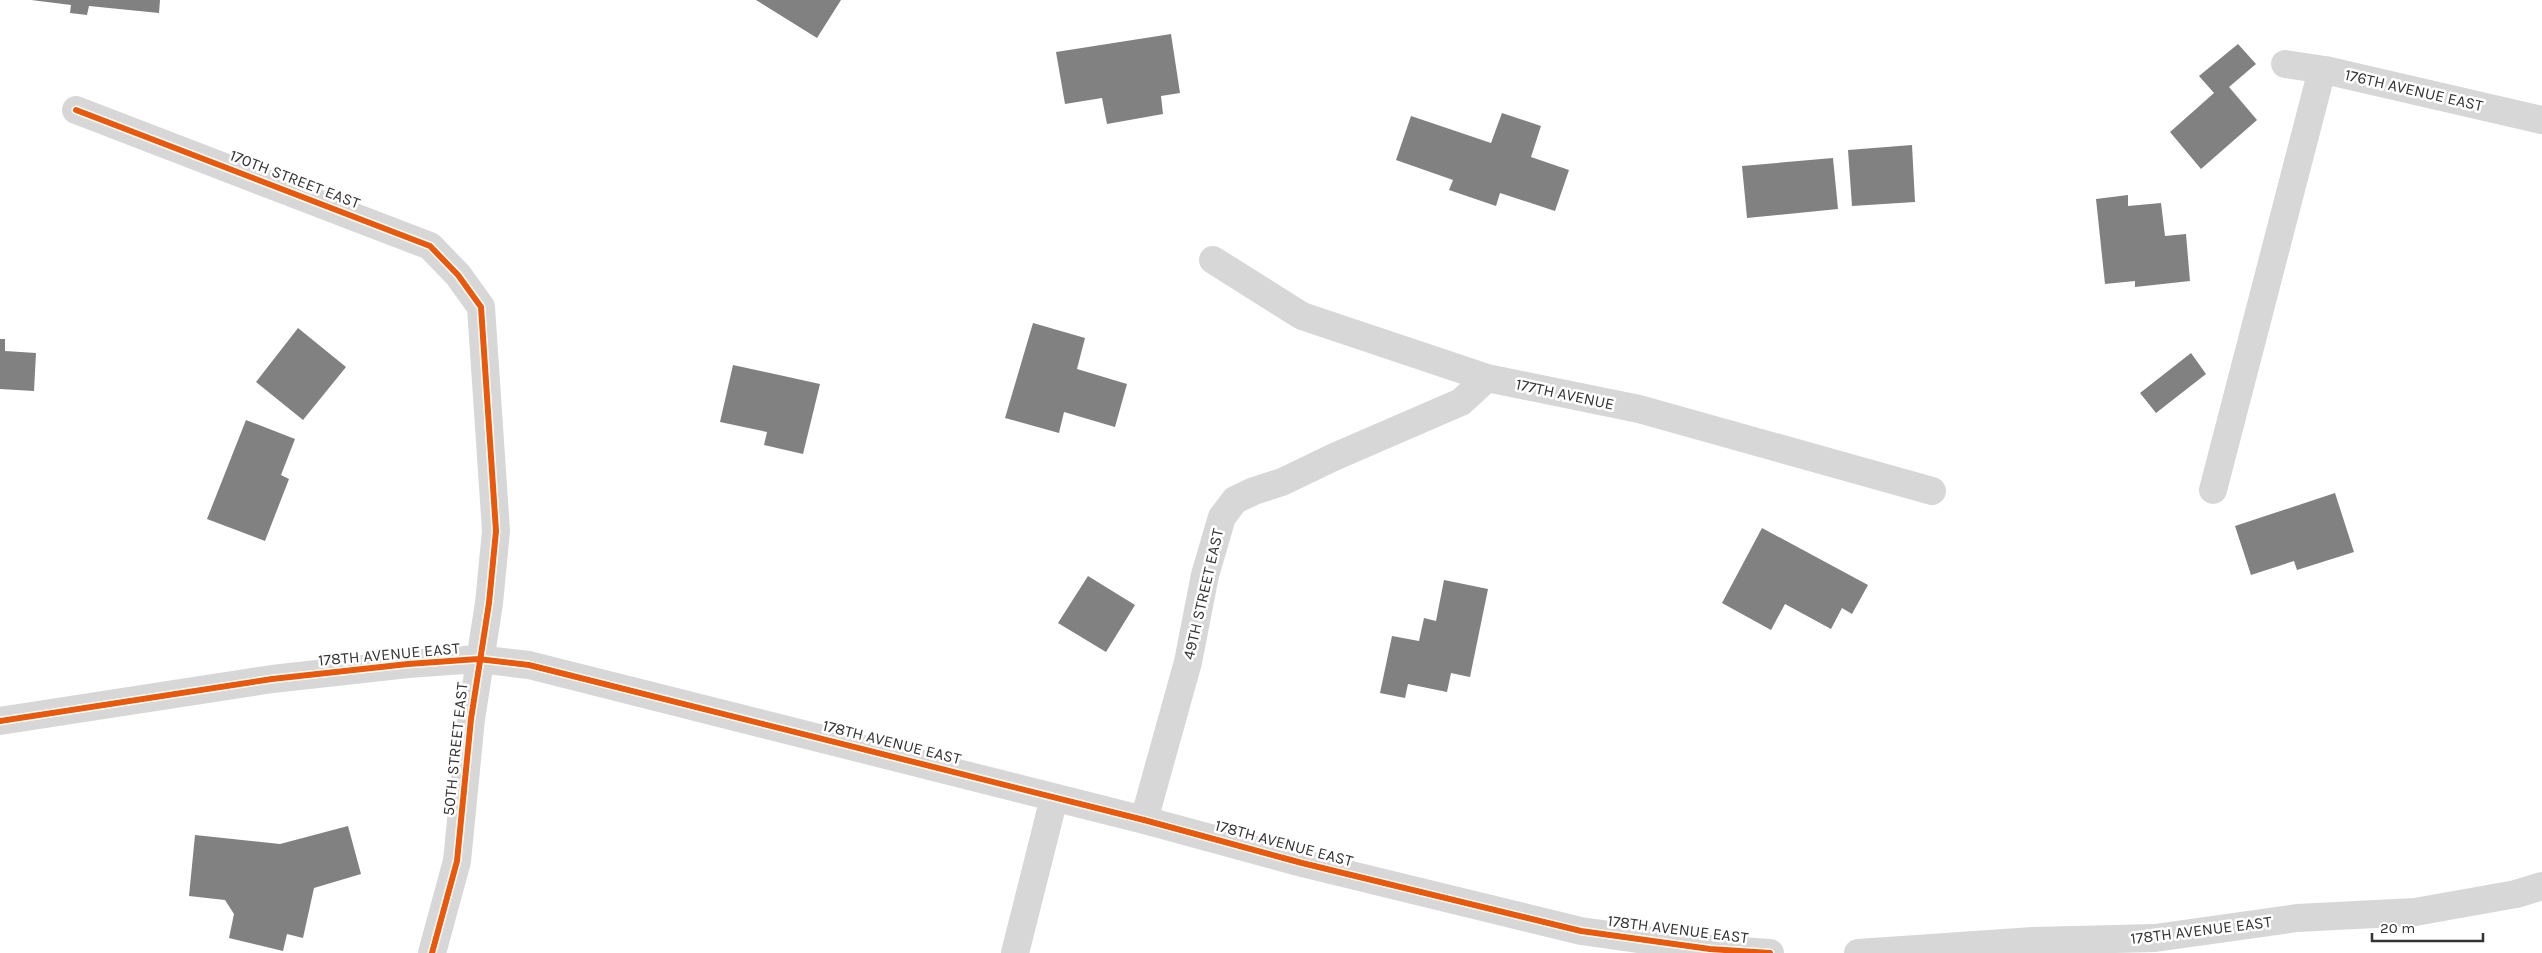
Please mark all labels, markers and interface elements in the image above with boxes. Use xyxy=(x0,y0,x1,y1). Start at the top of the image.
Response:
street label: 176TH AVENUE EAST xyxy=(2343,65,2485,115)
street label: 170TH STREET EAST xyxy=(227,145,363,213)
street label: 177TH AVENUE xyxy=(1514,374,1616,414)
street label: 49TH STREET EAST xyxy=(1179,527,1227,661)
street label: 178TH AVENUE EAST xyxy=(317,638,461,670)
street label: 50TH STREET EAST xyxy=(439,681,471,817)
street label: 178TH AVENUE EAST xyxy=(821,716,963,768)
street label: 178TH AVENUE EAST xyxy=(1213,815,1355,871)
scale bar xyxy=(2372,910,2483,942)
street label: 178TH AVENUE EAST xyxy=(1606,911,1750,947)
street label: 178TH AVENUE EAST xyxy=(2129,912,2273,948)
text: 20 m xyxy=(2380,919,2415,937)

